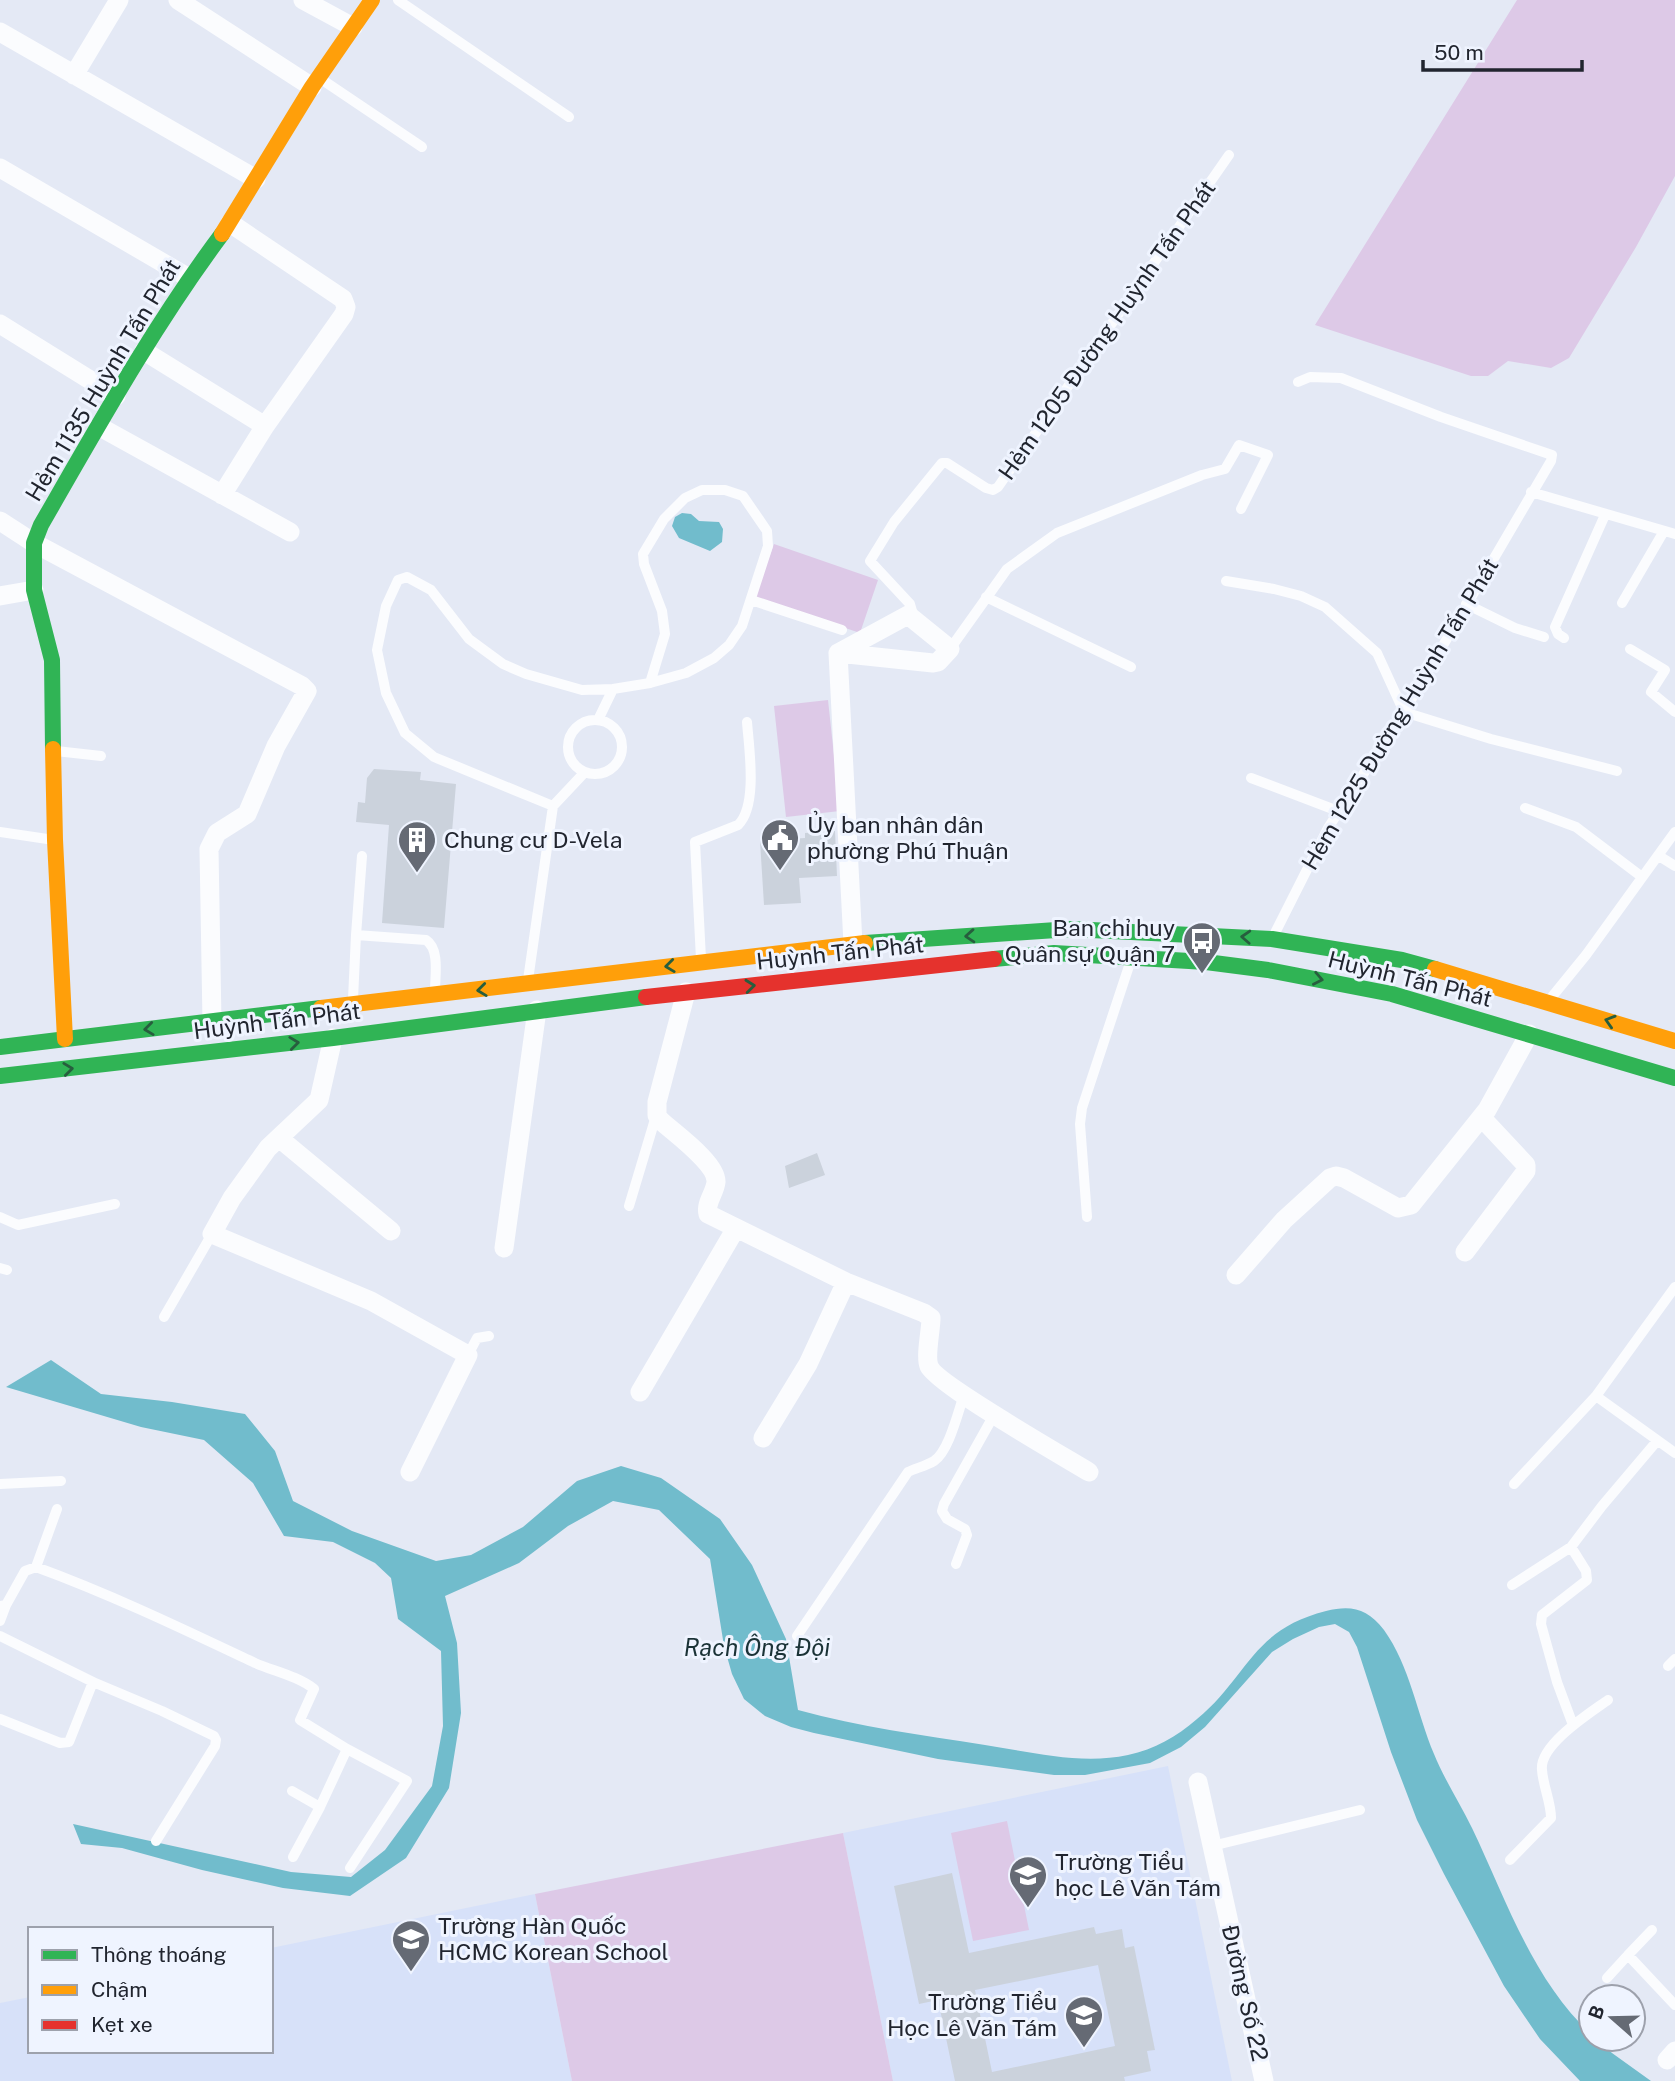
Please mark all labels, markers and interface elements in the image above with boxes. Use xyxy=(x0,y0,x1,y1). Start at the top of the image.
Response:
scale bar xyxy=(1423,28,1582,72)
text: 50 m xyxy=(1434,40,1484,65)
street label: Hẻm 1205 Đường Huỳnh Tấn Phát xyxy=(992,175,1221,485)
street label: Hẻm 1135 Huỳnh Tấn Phát xyxy=(19,254,186,506)
street label: Hẻm 1225 Đường Huỳnh Tấn Phát xyxy=(1296,553,1504,875)
place label: Ủy ban nhân dân phường Phú Thuận xyxy=(807,810,1009,864)
public building icon: Ủy ban nhân dân phường Phú Thuận xyxy=(759,817,801,872)
building icon: Chung cư D-Vela xyxy=(396,819,438,874)
place label: Chung cư D-Vela xyxy=(444,826,622,853)
place label: Ban chỉ huy Quân sự Quận 7 xyxy=(1005,914,1175,967)
bus stop icon: Ban chỉ huy Quân sự Quận 7 xyxy=(1181,920,1223,975)
one-way arrow xyxy=(964,928,975,943)
street label: Huỳnh Tấn Phát xyxy=(755,930,925,975)
one-way arrow xyxy=(1240,930,1251,945)
street label: Huỳnh Tấn Phát xyxy=(1325,945,1495,1012)
one-way arrow xyxy=(665,959,676,974)
one-way arrow xyxy=(1311,971,1323,986)
one-way arrow xyxy=(745,978,756,993)
one-way arrow xyxy=(476,982,487,997)
street label: Huỳnh Tấn Phát xyxy=(192,997,362,1044)
one-way arrow xyxy=(1604,1014,1616,1029)
one-way arrow xyxy=(143,1022,155,1037)
one-way arrow xyxy=(288,1035,300,1050)
one-way arrow xyxy=(62,1061,74,1076)
water label: Rạch Ông Đội xyxy=(684,1633,830,1661)
place label: Trường Tiểu học Lê Văn Tám xyxy=(1055,1848,1221,1901)
school or university icon: Trường Tiểu học Lê Văn Tám xyxy=(1007,1854,1049,1909)
place label: Trường Hàn Quốc HCMC Korean School xyxy=(438,1912,669,1965)
school or university icon: Trường Hàn Quốc HCMC Korean School xyxy=(390,1918,432,1973)
street label: Đường Số 22 xyxy=(1217,1922,1274,2064)
legend xyxy=(28,1927,273,2053)
text: Thông thoáng xyxy=(91,1942,227,1967)
text: Chậm xyxy=(91,1977,147,2002)
north arrow xyxy=(1577,1983,1647,2053)
place label: Trường Tiểu Học Lê Văn Tám xyxy=(887,1988,1057,2041)
school or university icon: Trường Tiểu Học Lê Văn Tám xyxy=(1063,1994,1105,2049)
text: B xyxy=(1583,2002,1609,2022)
text: Kẹt xe xyxy=(91,2012,153,2037)

